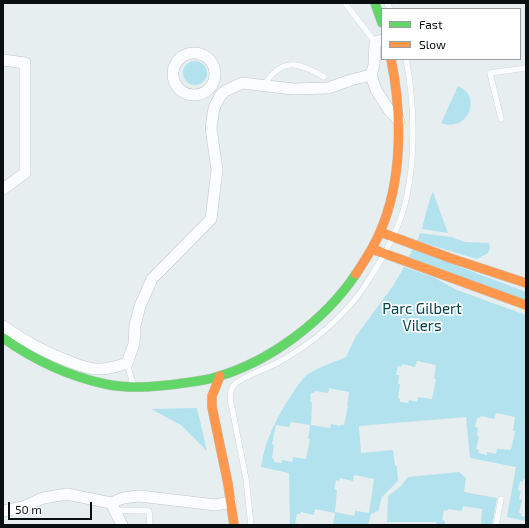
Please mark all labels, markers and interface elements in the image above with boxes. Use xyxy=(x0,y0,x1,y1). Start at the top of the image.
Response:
legend xyxy=(381,8,521,60)
text: Fast xyxy=(419,17,442,31)
text: Slow xyxy=(419,37,446,51)
park label: Parc Gilbert Vilers xyxy=(382,300,462,335)
scale bar xyxy=(10,494,94,520)
text: 50 m xyxy=(15,502,42,516)

